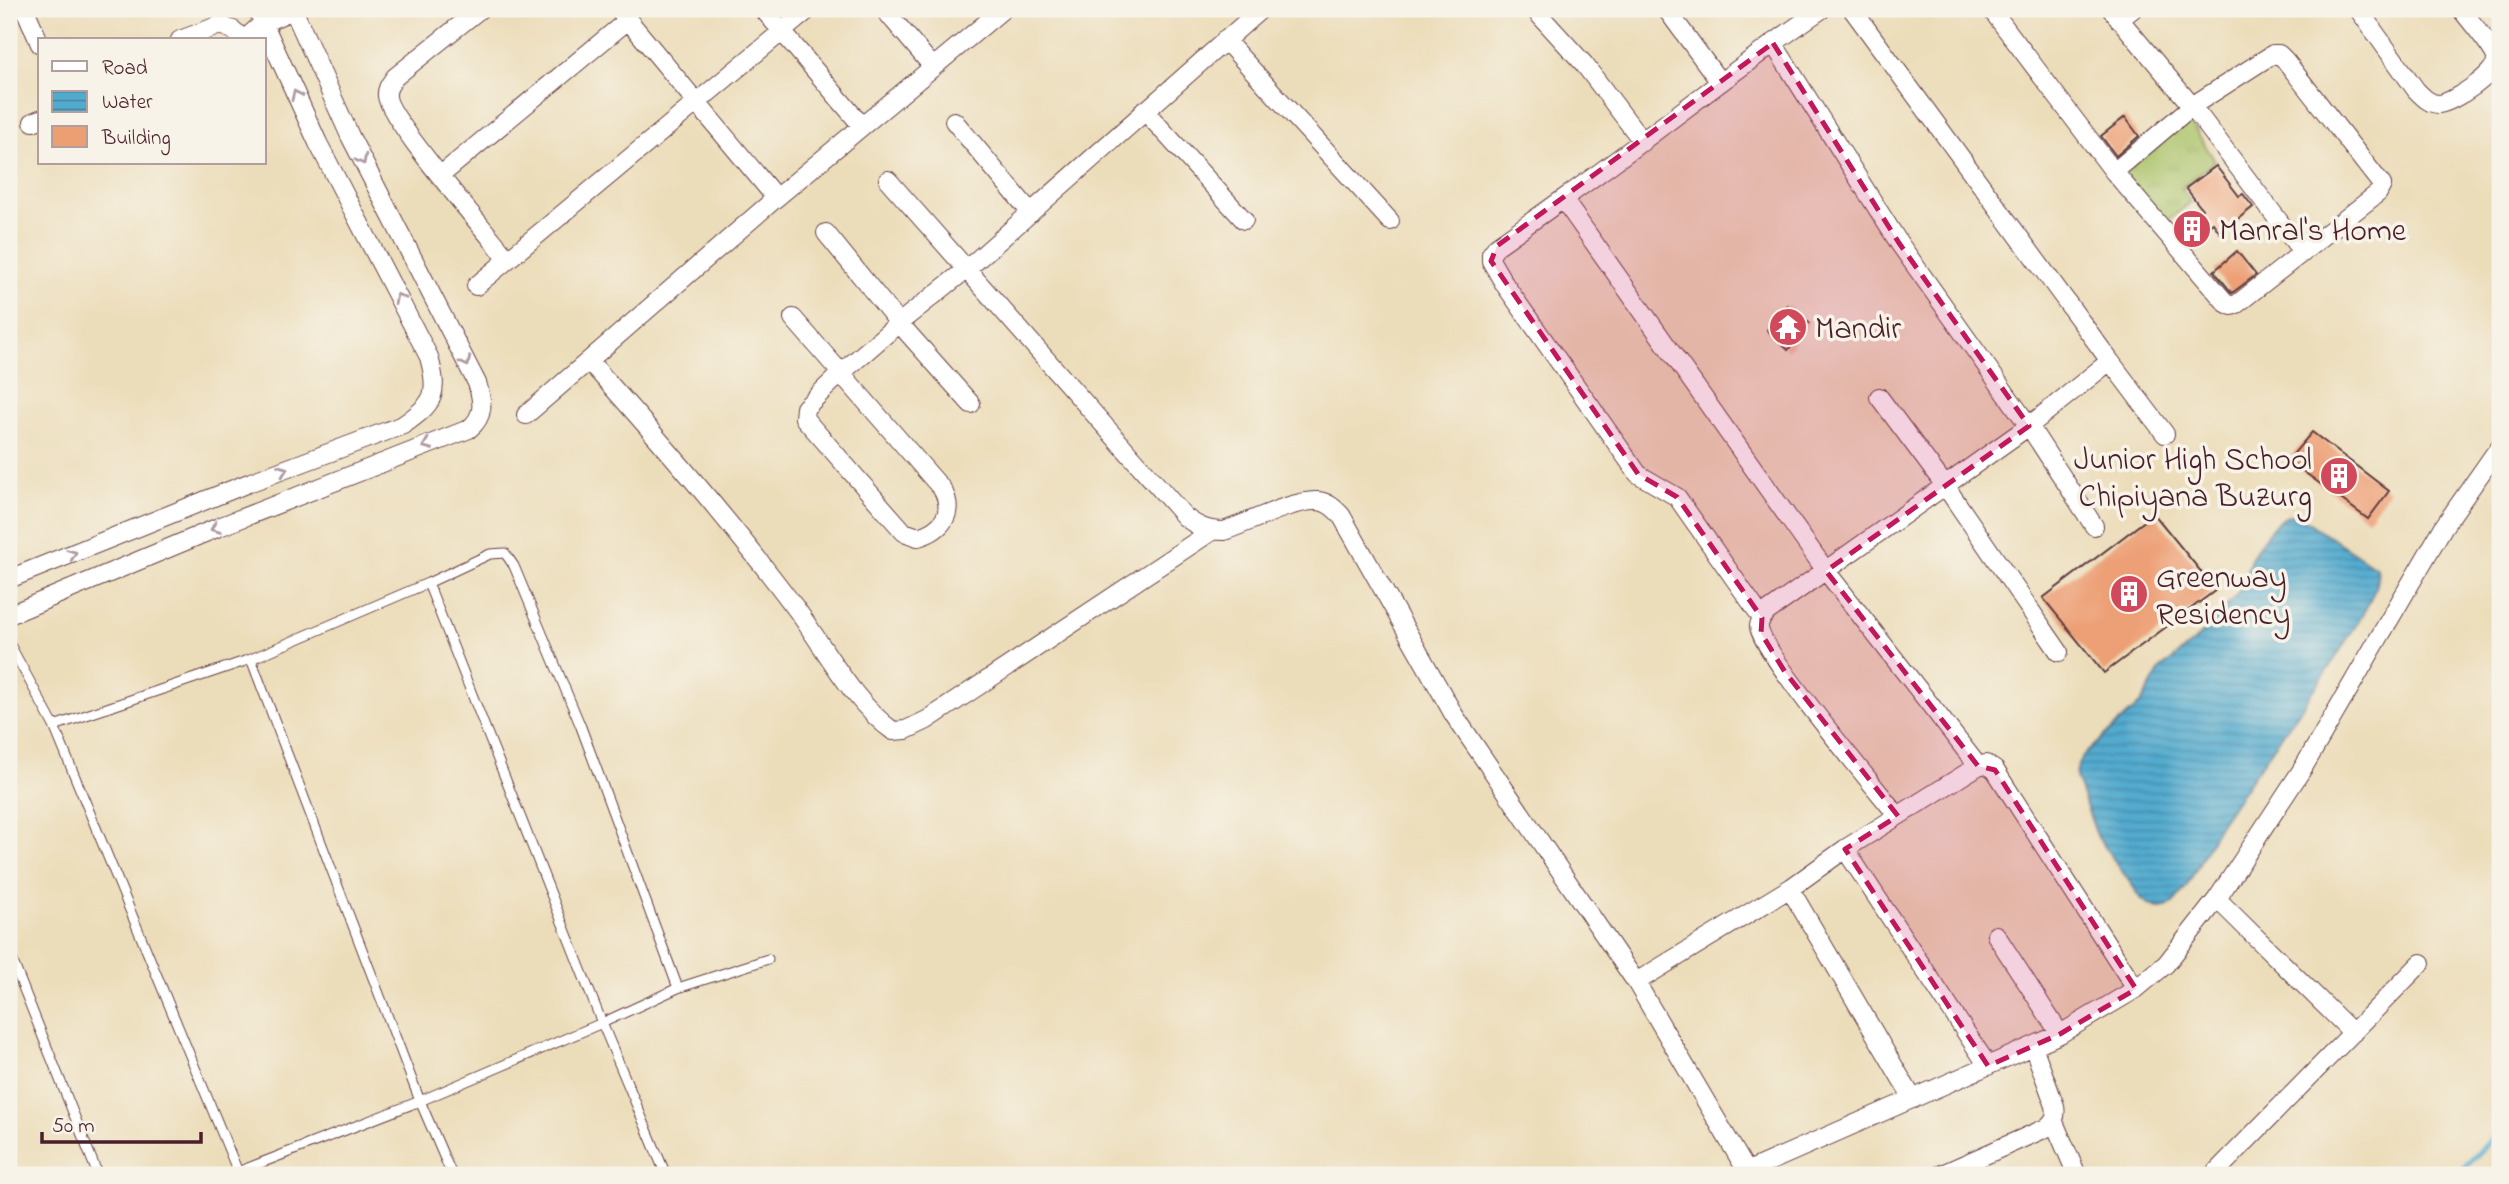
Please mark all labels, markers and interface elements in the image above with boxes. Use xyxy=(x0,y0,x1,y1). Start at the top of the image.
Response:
legend xyxy=(38,38,266,164)
text: Road xyxy=(102,54,148,84)
text: Water xyxy=(102,88,153,118)
one-way arrow xyxy=(290,90,304,102)
text: Building xyxy=(101,124,171,156)
one-way arrow xyxy=(354,152,368,165)
building icon: Manral's Home xyxy=(2171,208,2213,250)
place label: Manral's Home xyxy=(2219,209,2407,256)
one-way arrow xyxy=(393,293,407,305)
temple icon: Mandir xyxy=(1767,306,1809,348)
place label: Mandir xyxy=(1815,307,1901,354)
one-way arrow xyxy=(458,355,472,367)
one-way arrow xyxy=(422,437,434,451)
place label: Junior High School Chipiyana Buzurg xyxy=(2074,438,2312,522)
building icon: Junior High School Chipiyana Buzurg xyxy=(2318,455,2360,497)
one-way arrow xyxy=(277,464,289,478)
one-way arrow xyxy=(210,520,222,534)
one-way arrow xyxy=(66,548,78,562)
place label: Greenway Residency xyxy=(2156,556,2290,640)
building icon: Greenway Residency xyxy=(2108,573,2150,615)
scale bar xyxy=(42,1100,201,1144)
text: 50 m xyxy=(52,1112,95,1142)

